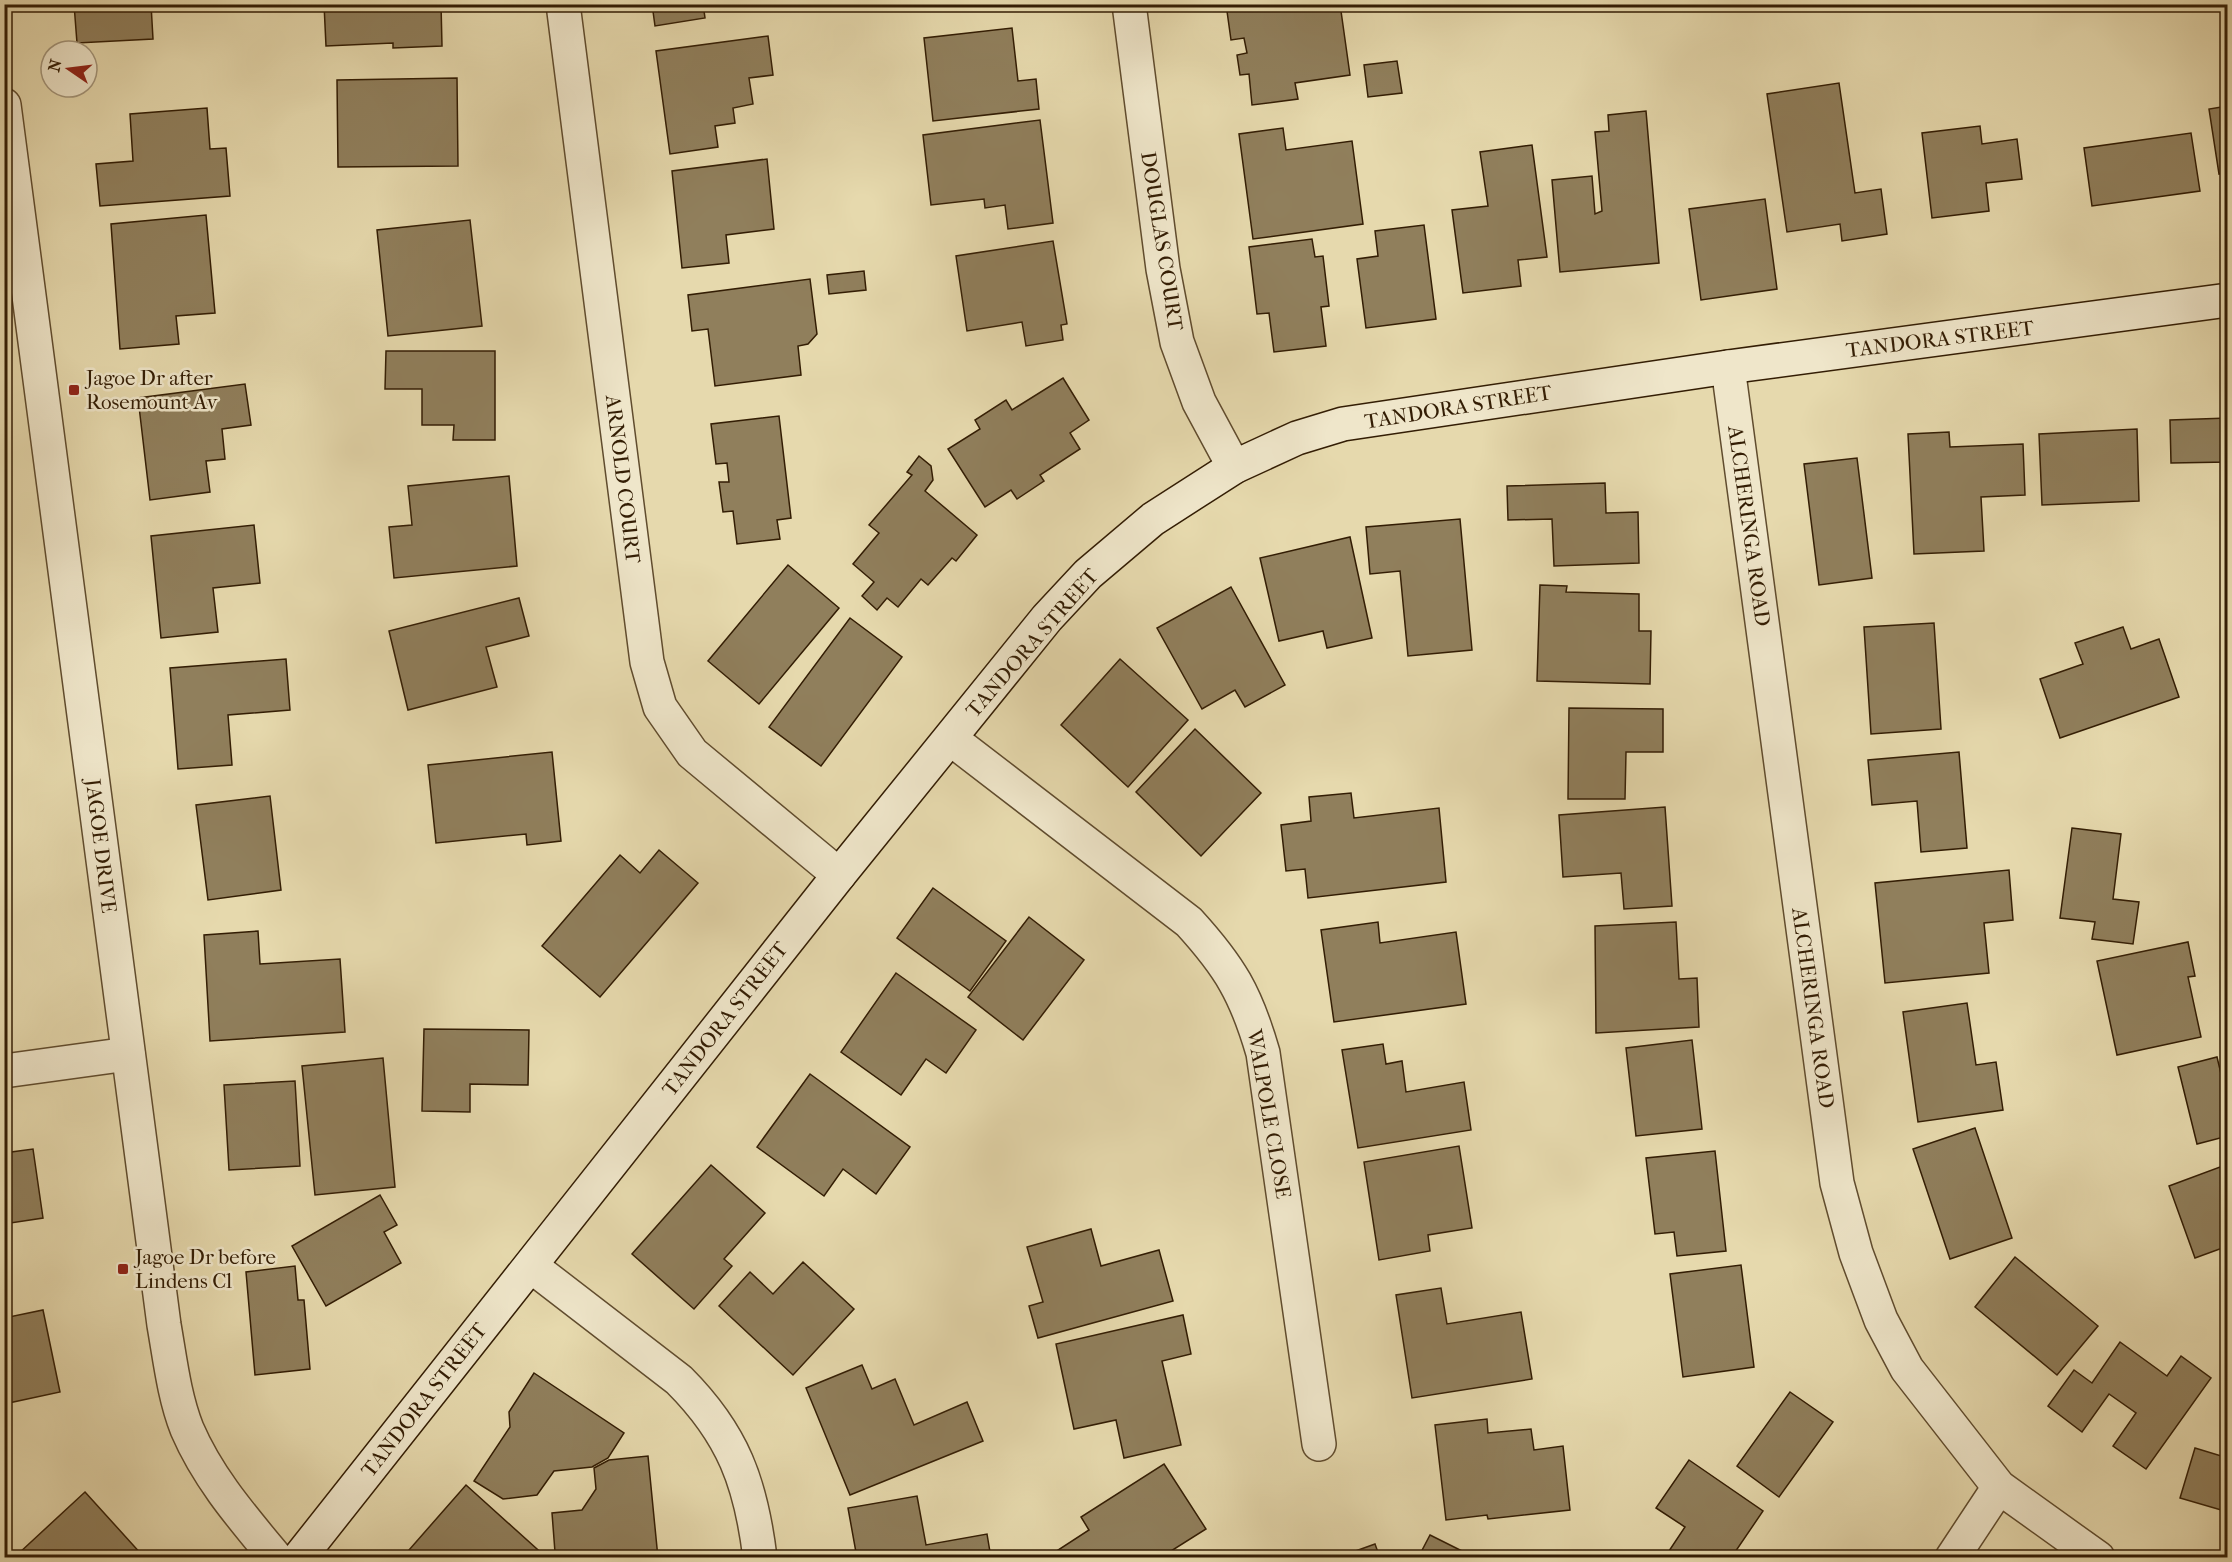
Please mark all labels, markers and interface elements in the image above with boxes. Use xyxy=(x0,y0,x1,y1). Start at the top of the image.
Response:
north arrow xyxy=(39,39,99,99)
text: N xyxy=(44,56,66,74)
street label: DOUGLAS COURT xyxy=(1136,150,1188,333)
street label: TANDORA STREET xyxy=(1845,315,2036,362)
place label: Jagoe Dr after Rosemount Av xyxy=(84,366,218,414)
street label: TANDORA STREET xyxy=(1363,380,1554,434)
marker: Jagoe Dr after Rosemount Av xyxy=(67,383,81,397)
street label: ARNOLD COURT xyxy=(601,392,645,565)
street label: ALCHERINGA ROAD xyxy=(1723,423,1775,628)
street label: TANDORA STREET xyxy=(961,563,1104,722)
street label: JAGOE DRIVE xyxy=(81,775,121,915)
street label: ALCHERINGA ROAD xyxy=(1787,905,1839,1110)
street label: TANDORA STREET xyxy=(657,936,793,1101)
street label: WALPOLE CLOSE xyxy=(1242,1026,1296,1201)
place label: Jagoe Dr before Lindens Cl xyxy=(133,1245,276,1293)
marker: Jagoe Dr before Lindens Cl xyxy=(116,1262,130,1276)
street label: TANDORA STREET xyxy=(356,1317,492,1482)

